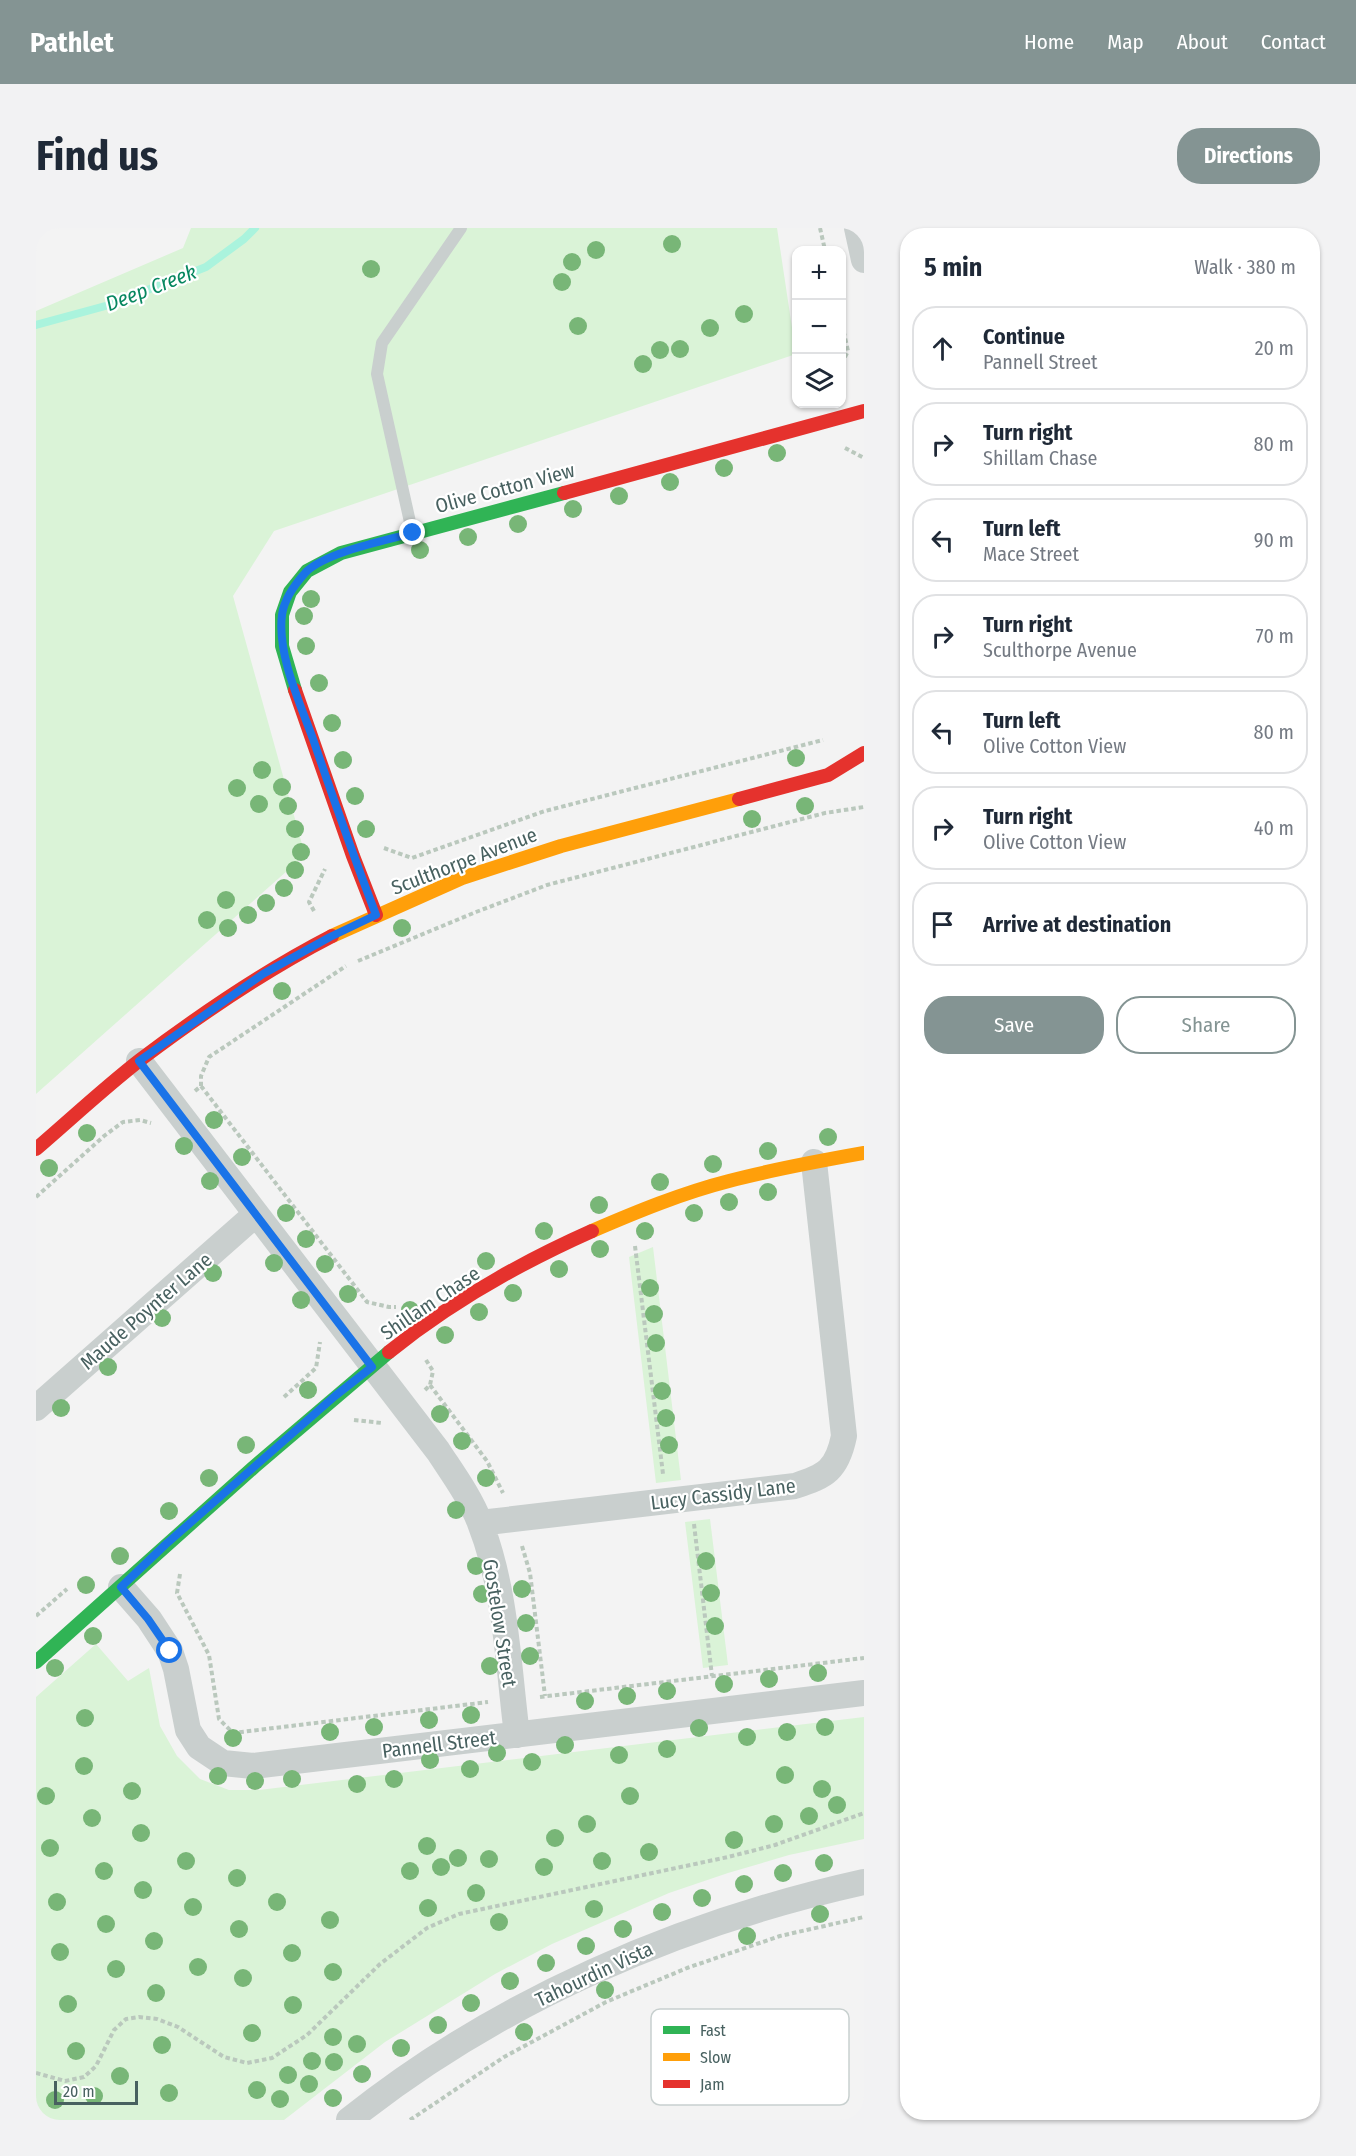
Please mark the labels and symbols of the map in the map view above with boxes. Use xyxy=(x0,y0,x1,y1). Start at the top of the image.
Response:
water label: Deep Creek xyxy=(102,259,200,317)
street label: Olive Cotton View xyxy=(433,458,577,518)
route end xyxy=(399,519,425,545)
street label: Sculthorpe Avenue xyxy=(388,822,540,900)
street label: Maude Poynter Lane xyxy=(75,1247,217,1375)
street label: Shillam Chase xyxy=(376,1261,484,1345)
street label: Lucy Cassidy Lane xyxy=(649,1473,797,1515)
street label: Gostelow Street xyxy=(478,1557,522,1689)
route start xyxy=(156,1637,182,1663)
street label: Pannell Street xyxy=(381,1725,498,1763)
street label: Tahourdin Vista xyxy=(531,1936,657,2012)
legend xyxy=(651,2009,849,2105)
text: Fast xyxy=(700,2021,727,2040)
text: Slow xyxy=(700,2048,731,2067)
text: Jam xyxy=(700,2075,725,2094)
scale bar xyxy=(54,2078,138,2106)

